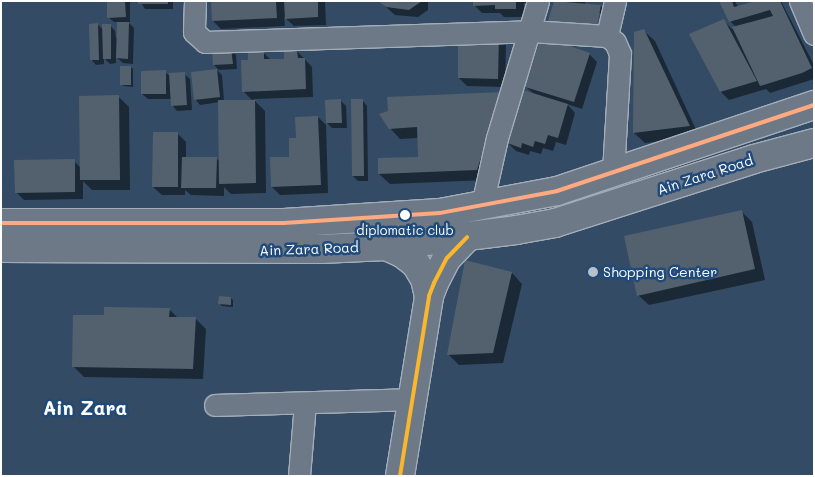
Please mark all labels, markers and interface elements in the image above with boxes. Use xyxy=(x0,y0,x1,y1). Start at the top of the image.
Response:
street label: Ain Zara Road xyxy=(655,152,755,198)
marker: diplomatic club xyxy=(400,210,410,220)
place label: diplomatic club xyxy=(356,222,454,238)
street label: Ain Zara Road xyxy=(259,239,359,259)
place label: Shopping Center xyxy=(603,264,717,280)
marker: Shopping Center xyxy=(587,266,599,278)
district label: Ain Zara xyxy=(43,397,127,419)

